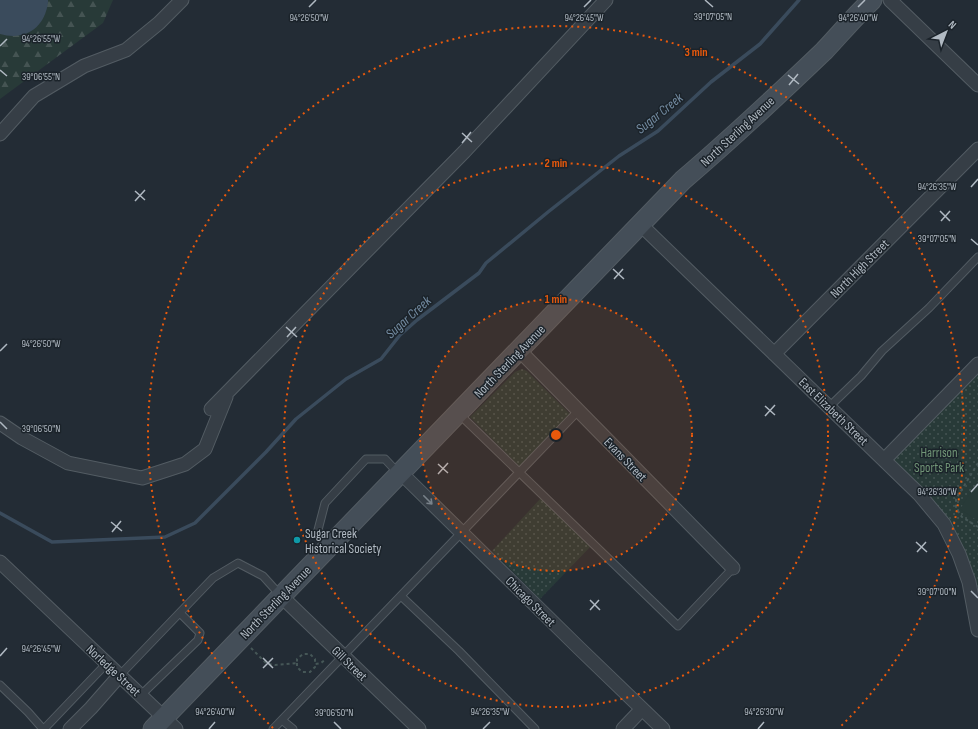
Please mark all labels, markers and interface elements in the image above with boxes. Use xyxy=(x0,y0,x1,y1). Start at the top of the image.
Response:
text: 39°07'05"N xyxy=(694,11,732,23)
text: 94°26'50"W xyxy=(289,12,329,24)
text: 94°26'45"W xyxy=(565,12,604,24)
text: 94°26'40"W xyxy=(838,12,878,24)
north arrow xyxy=(926,12,966,52)
text: N xyxy=(946,18,959,32)
text: 94°26'55"W xyxy=(22,33,61,45)
text: 3 min xyxy=(685,45,707,60)
text: 39°06'55"N xyxy=(22,71,60,83)
water label: Sugar Creek xyxy=(632,89,687,137)
street label: North Sterling Avenue xyxy=(697,93,778,170)
text: 2 min xyxy=(545,156,567,171)
text: 94°26'35"W xyxy=(918,181,957,193)
text: 39°07'05"N xyxy=(918,233,956,245)
street label: North High Street xyxy=(827,236,893,302)
water label: Sugar Creek xyxy=(382,292,435,342)
text: 1 min xyxy=(545,292,567,307)
street label: North Sterling Avenue xyxy=(471,322,549,402)
text: 94°26'50"W xyxy=(21,338,61,350)
street label: East Elizabeth Street xyxy=(795,374,871,449)
text: 39°06'50"N xyxy=(22,423,60,435)
centre of rings xyxy=(549,428,563,442)
street label: Evans Street xyxy=(600,434,650,485)
park label: Harrison Sports Park xyxy=(914,445,964,476)
text: 94°26'30"W xyxy=(917,486,957,498)
one-way arrow xyxy=(423,495,433,505)
place label: Sugar Creek Historical Society xyxy=(305,526,381,557)
marker: Sugar Creek Historical Society xyxy=(292,535,302,545)
street label: North Sterling Avenue xyxy=(237,563,315,643)
street label: Chicago Street xyxy=(502,573,559,630)
text: 39°07'00"N xyxy=(918,586,956,598)
street label: Norledge Street xyxy=(83,641,144,700)
text: 94°26'45"W xyxy=(22,643,61,655)
street label: Gill Street xyxy=(328,643,370,685)
text: 94°26'40"W xyxy=(195,706,235,718)
text: 94°26'35"W xyxy=(471,706,510,718)
text: 94°26'30"W xyxy=(744,706,784,718)
text: 39°06'50"N xyxy=(315,707,353,719)

